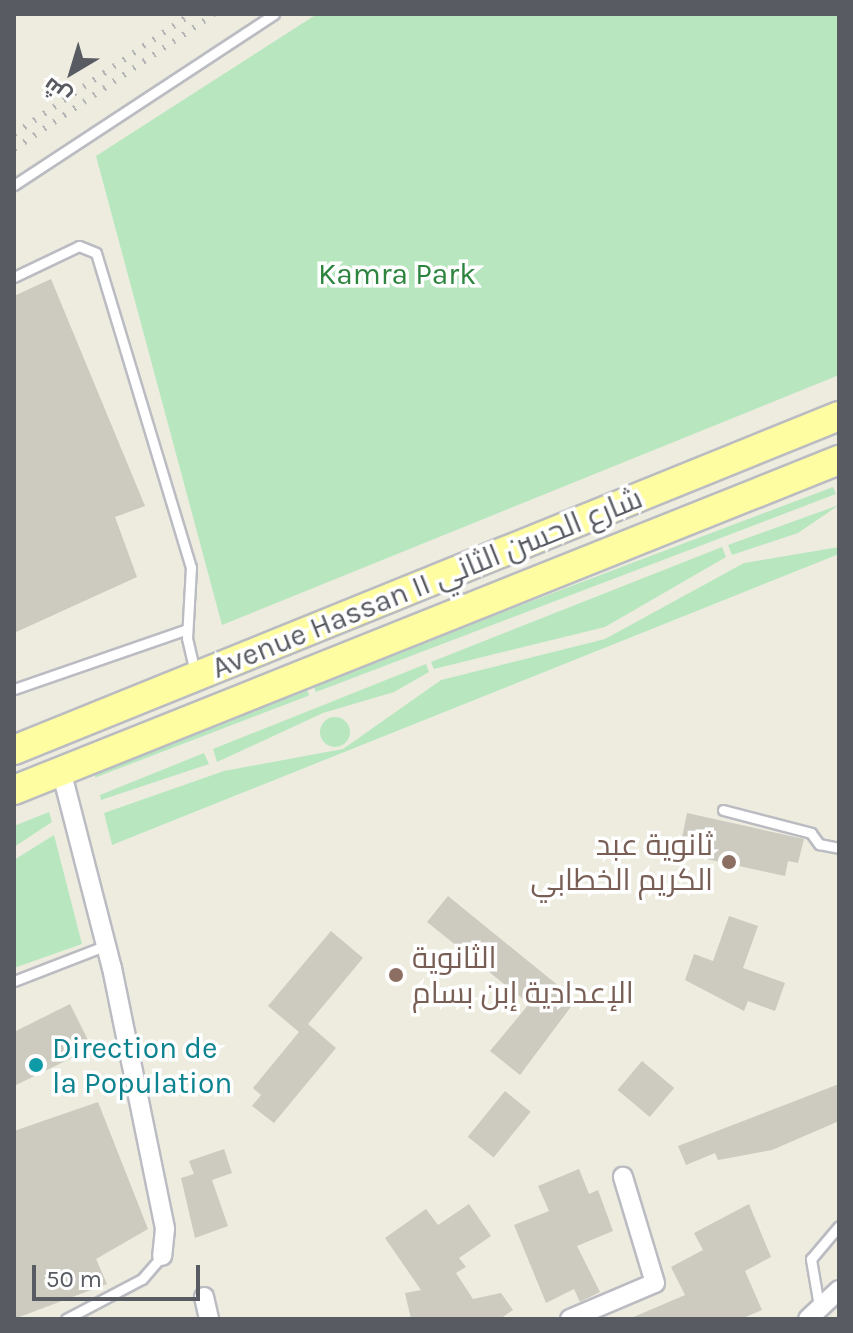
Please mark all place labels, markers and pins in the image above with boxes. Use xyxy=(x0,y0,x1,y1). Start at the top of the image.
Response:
place label: ثانوية عبد الكريم الخطابي xyxy=(530,827,713,898)
marker: ثانوية عبد الكريم الخطابي xyxy=(720,853,738,871)
place label: الثانوية الإعدادية إبن بسام xyxy=(412,940,634,1010)
marker: الثانوية الإعدادية إبن بسام xyxy=(387,966,405,984)
place label: Direction de la Population xyxy=(52,1030,232,1100)
marker: Direction de la Population xyxy=(27,1056,45,1074)

